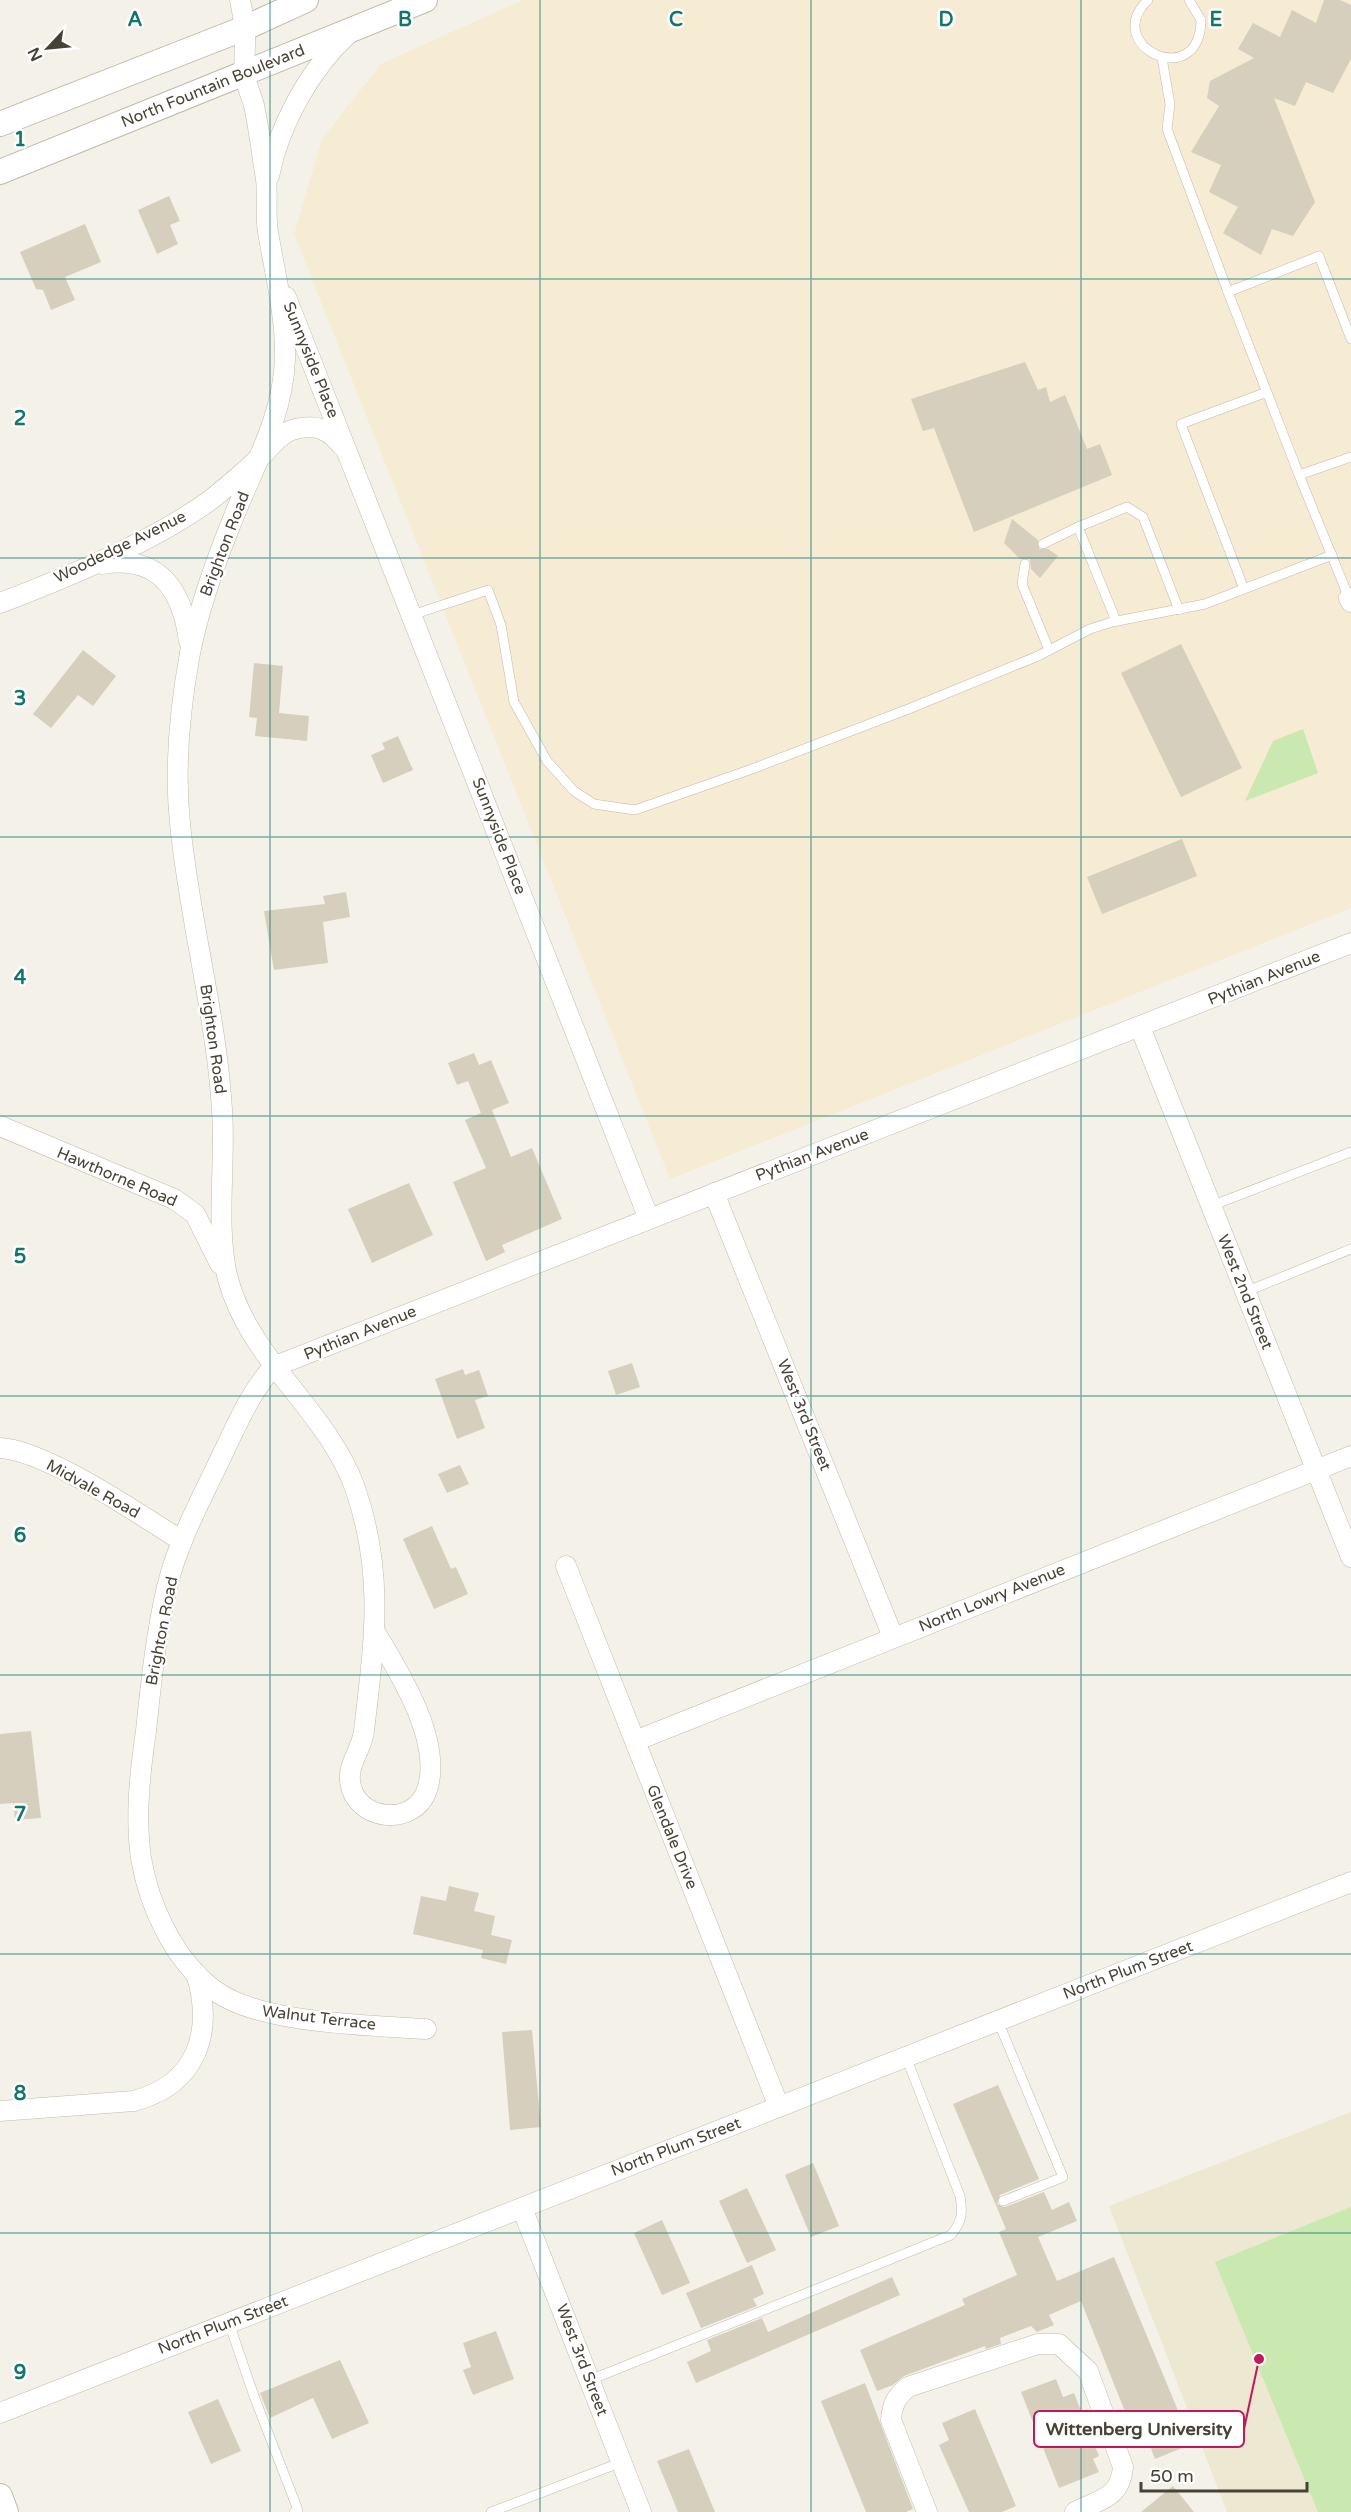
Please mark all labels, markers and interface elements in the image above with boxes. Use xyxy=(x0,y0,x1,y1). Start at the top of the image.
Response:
text: A xyxy=(128,8,143,32)
text: B xyxy=(398,8,412,32)
text: C xyxy=(669,8,683,32)
text: D xyxy=(938,8,954,32)
text: E xyxy=(1210,8,1223,32)
north arrow xyxy=(18,18,78,78)
street label: North Fountain Boulevard xyxy=(118,40,308,132)
text: N xyxy=(24,44,47,64)
text: 1 xyxy=(14,128,26,152)
street label: Sunnyside Place xyxy=(279,299,343,421)
text: 2 xyxy=(14,407,26,431)
street label: Brighton Road xyxy=(196,489,254,599)
street label: Woodedge Avenue xyxy=(51,506,189,588)
text: 3 xyxy=(14,687,26,711)
street label: Sunnyside Place xyxy=(468,775,530,897)
street label: Pythian Avenue xyxy=(1205,946,1323,1010)
text: 4 xyxy=(14,966,27,990)
street label: Brighton Road xyxy=(195,983,231,1095)
street label: Pythian Avenue xyxy=(753,1124,871,1186)
street label: Hawthorne Road xyxy=(54,1143,180,1211)
street label: West 2nd Street xyxy=(1213,1232,1277,1352)
text: 5 xyxy=(14,1245,26,1269)
street label: Pythian Avenue xyxy=(301,1301,419,1365)
street label: West 3rd Street xyxy=(773,1356,835,1474)
street label: Midvale Road xyxy=(43,1455,143,1523)
text: 6 xyxy=(14,1524,26,1548)
street label: North Lowry Avenue xyxy=(916,1559,1068,1637)
street label: Brighton Road xyxy=(142,1575,182,1687)
street label: Glendale Drive xyxy=(642,1782,702,1892)
text: 7 xyxy=(14,1803,26,1827)
street label: North Plum Street xyxy=(1060,1936,1196,2004)
street label: Walnut Terrace xyxy=(261,2001,377,2035)
text: 8 xyxy=(14,2082,26,2106)
street label: North Plum Street xyxy=(608,2113,744,2181)
street label: North Plum Street xyxy=(155,2291,291,2359)
street label: West 3rd Street xyxy=(551,2301,613,2419)
text: 9 xyxy=(14,2361,26,2385)
callout: Wittenberg University xyxy=(1034,2411,1244,2447)
text: Wittenberg University xyxy=(1046,2418,1232,2440)
scale bar xyxy=(1141,2455,1308,2493)
text: 50 m xyxy=(1150,2465,1194,2487)

